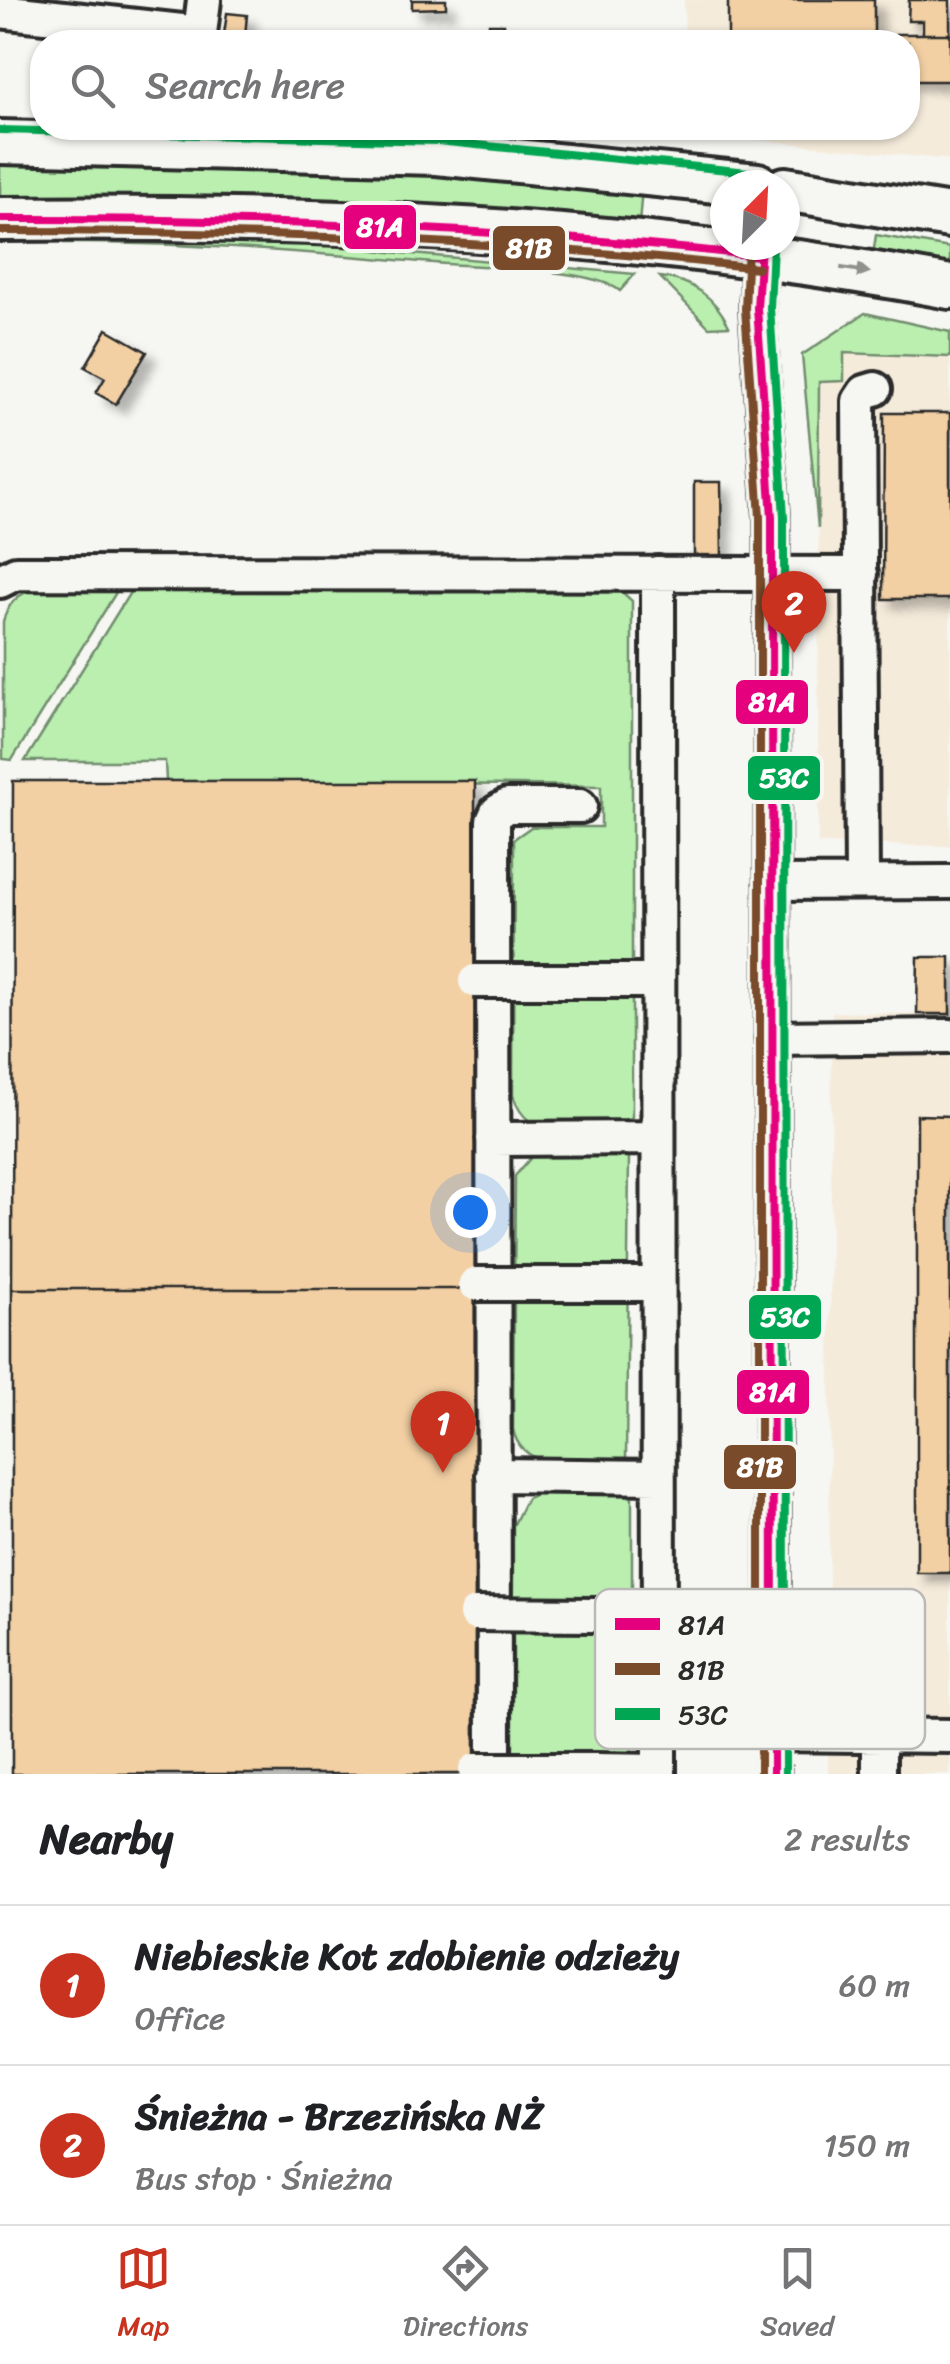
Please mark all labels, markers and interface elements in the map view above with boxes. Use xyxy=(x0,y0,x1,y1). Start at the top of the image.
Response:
search box xyxy=(30,30,920,140)
text: Search here xyxy=(145,52,345,119)
icon: search xyxy=(65,58,120,113)
north arrow xyxy=(710,170,800,260)
text: 81A xyxy=(355,202,404,251)
line badge: 81A xyxy=(342,203,418,251)
text: 81B xyxy=(505,223,553,272)
line badge: 81B xyxy=(491,224,567,272)
one-way arrow xyxy=(840,262,871,278)
pin: 2 xyxy=(762,570,826,653)
text: 81A xyxy=(747,677,796,726)
line badge: 81A xyxy=(734,678,810,726)
text: 53C xyxy=(759,753,810,802)
line badge: 53C xyxy=(746,754,822,802)
your location xyxy=(445,1187,496,1238)
text: 53C xyxy=(760,1292,811,1341)
line badge: 53C xyxy=(747,1293,823,1341)
text: 81A xyxy=(748,1367,797,1416)
line badge: 81A xyxy=(735,1368,811,1416)
pin: 1 xyxy=(410,1390,476,1473)
text: 81B xyxy=(736,1442,784,1491)
line badge: 81B xyxy=(722,1443,798,1491)
legend xyxy=(595,1589,925,1749)
text: 81A xyxy=(678,1600,725,1649)
text: 81B xyxy=(678,1645,725,1694)
text: 53C xyxy=(678,1690,728,1739)
text: Nearby xyxy=(40,1802,173,1876)
text: 2 results xyxy=(784,1811,910,1868)
text: Niebieskie Kot zdobienie odzieży xyxy=(135,1923,679,1990)
text: 1 xyxy=(66,1957,79,2014)
text: 60 m xyxy=(839,1957,910,2014)
text: Office xyxy=(135,1990,225,2047)
text: Śnieżna - Brzezińska NŻ xyxy=(135,2083,544,2150)
text: 2 xyxy=(63,2117,82,2174)
text: 150 m xyxy=(824,2117,910,2174)
text: Bus stop · Śnieżna xyxy=(135,2150,393,2207)
tab: Map xyxy=(116,2241,171,2350)
tab: Directions xyxy=(403,2241,528,2350)
tab: Saved xyxy=(760,2241,834,2350)

